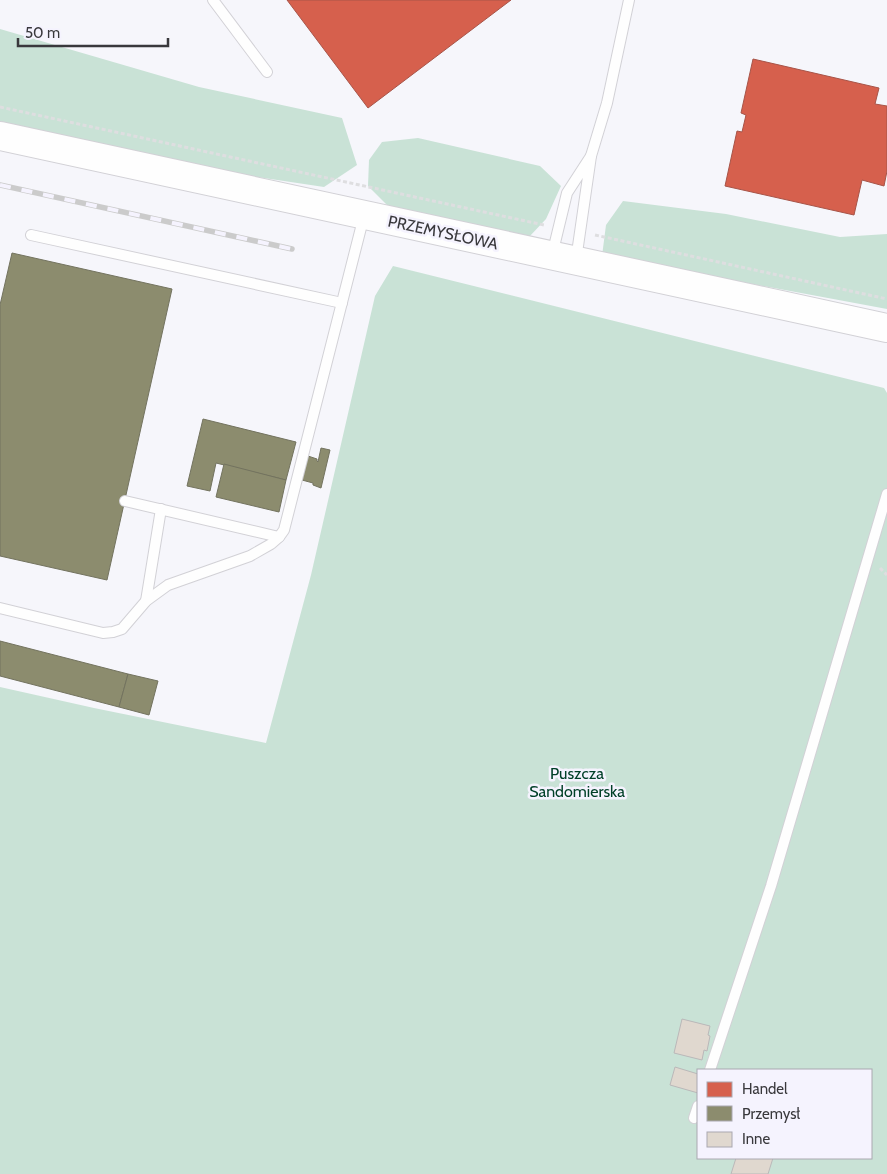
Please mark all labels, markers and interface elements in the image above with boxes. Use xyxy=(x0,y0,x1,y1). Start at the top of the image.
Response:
scale bar xyxy=(18,15,168,47)
text: 50 m xyxy=(25,24,60,42)
street label: PRZEMYSŁOWA xyxy=(386,212,500,253)
park label: Puszcza Sandomierska xyxy=(529,764,625,801)
legend xyxy=(697,1069,872,1159)
text: Handel xyxy=(742,1080,788,1098)
text: Przemysł xyxy=(742,1105,800,1123)
text: Inne xyxy=(742,1130,770,1148)

